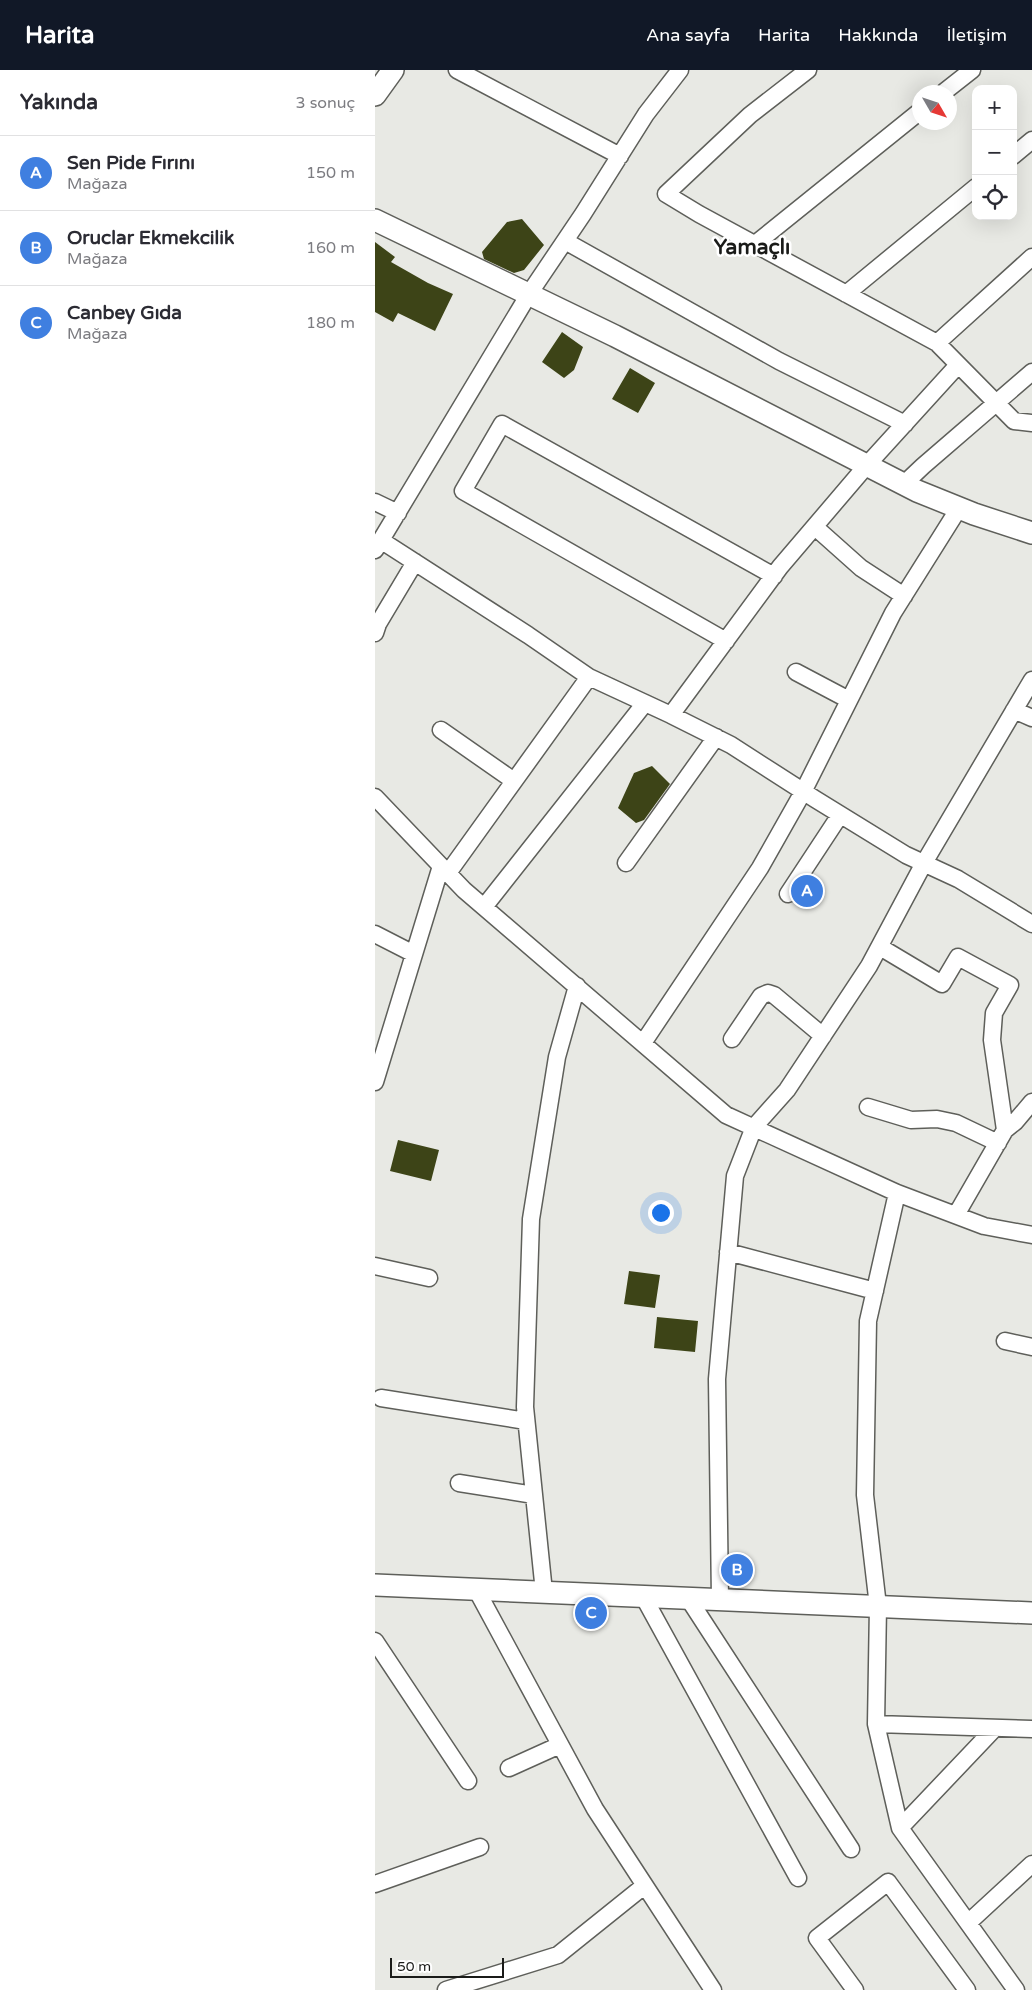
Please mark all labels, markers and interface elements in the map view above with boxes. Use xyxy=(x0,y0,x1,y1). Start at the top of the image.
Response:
text: Harita xyxy=(25,21,94,50)
text: Ana sayfa xyxy=(646,24,730,46)
text: Harita xyxy=(758,24,810,46)
text: Hakkında xyxy=(838,24,918,46)
text: İletişim xyxy=(946,24,1007,46)
north arrow xyxy=(912,85,957,130)
map controls xyxy=(972,85,1017,220)
button: + xyxy=(972,85,1017,130)
text: Yakında xyxy=(20,90,98,115)
text: 3 sonuç xyxy=(295,93,355,113)
button: − xyxy=(972,130,1017,175)
text: Sen Pide Fırını xyxy=(67,152,195,174)
text: A xyxy=(30,163,42,183)
text: 150 m xyxy=(306,163,355,183)
text: Mağaza xyxy=(67,174,128,194)
button: locate xyxy=(972,175,1017,220)
text: Oruclar Ekmekcilik xyxy=(67,227,234,249)
district label: Yamaçlı xyxy=(714,235,790,260)
text: B xyxy=(30,238,42,258)
text: 160 m xyxy=(306,238,355,258)
text: Mağaza xyxy=(67,249,128,269)
text: Canbey Gıda xyxy=(67,302,182,324)
text: C xyxy=(30,313,42,333)
text: 180 m xyxy=(306,313,355,333)
text: Mağaza xyxy=(67,324,128,344)
pin: A xyxy=(791,872,823,910)
your location xyxy=(648,1200,674,1226)
pin: B xyxy=(721,1551,753,1589)
pin: C xyxy=(575,1594,607,1632)
scale bar xyxy=(390,1955,504,1978)
text: 50 m xyxy=(397,1958,431,1975)

